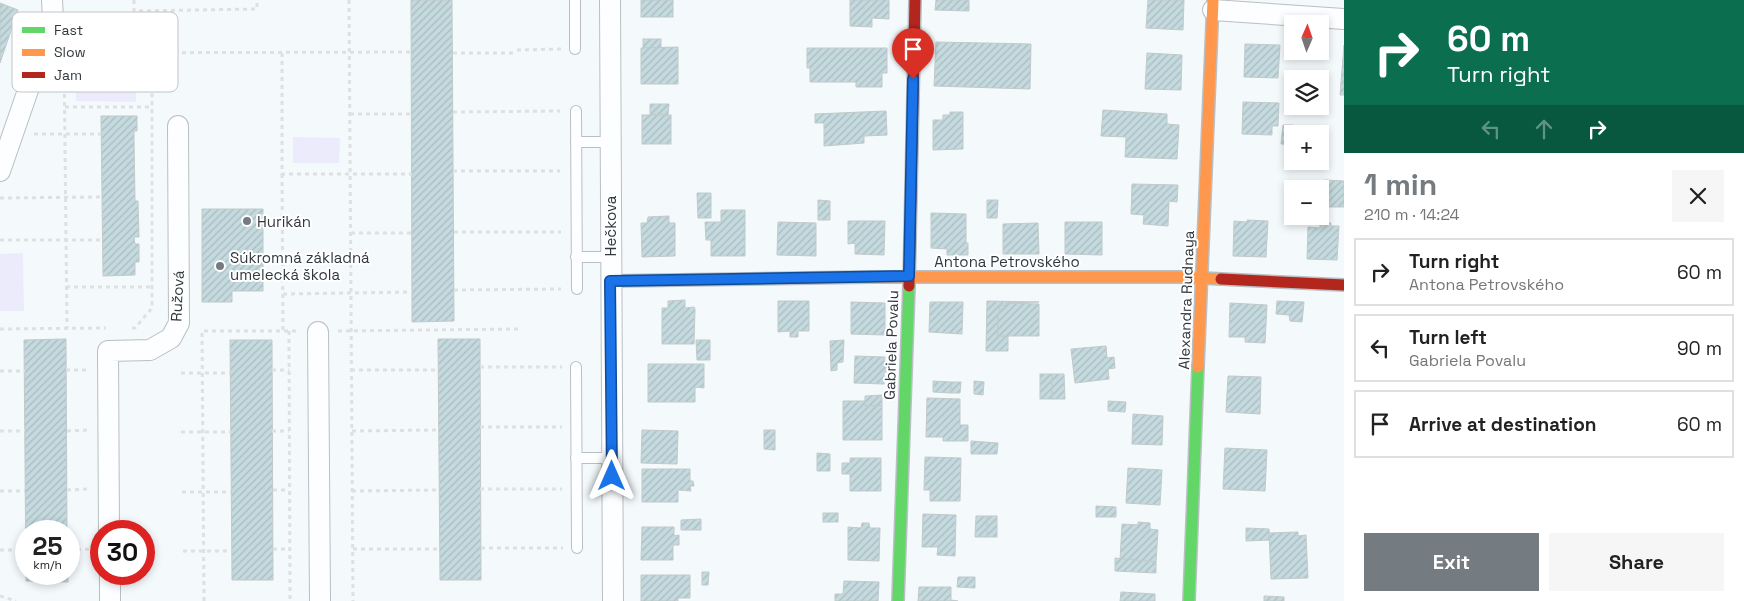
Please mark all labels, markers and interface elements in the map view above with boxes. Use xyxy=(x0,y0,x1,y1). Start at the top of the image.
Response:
legend xyxy=(12,12,178,92)
north arrow xyxy=(1284,15,1329,60)
map controls xyxy=(1284,15,1329,225)
text: 60 m xyxy=(1447,17,1530,61)
icon: right xyxy=(1364,20,1429,85)
text: Fast xyxy=(54,21,83,39)
pin xyxy=(892,28,934,79)
icon: arrive xyxy=(899,35,927,63)
text: Slow xyxy=(54,43,86,61)
text: Turn right xyxy=(1447,60,1550,88)
text: Jam xyxy=(54,66,82,84)
button: layers xyxy=(1284,70,1329,115)
icon: left xyxy=(1477,115,1505,143)
icon: ahead xyxy=(1530,115,1558,143)
icon: right xyxy=(1583,115,1611,143)
button: + xyxy=(1284,125,1329,170)
text: 1 min xyxy=(1364,165,1437,204)
button: close xyxy=(1672,170,1724,222)
button: − xyxy=(1284,180,1329,225)
street label: Hečkova xyxy=(601,195,620,256)
text: 210 m · 14:24 xyxy=(1364,204,1460,225)
place label: Hurikán xyxy=(257,212,311,231)
marker: Hurikán xyxy=(241,215,253,227)
street label: Alexandra Rudnaya xyxy=(1174,230,1198,370)
place label: Súkromná základná umelecká škola xyxy=(230,248,370,284)
text: Turn right xyxy=(1409,249,1499,274)
street label: Antona Petrovského xyxy=(934,252,1080,271)
icon: right xyxy=(1366,258,1394,286)
marker: Súkromná základná umelecká škola xyxy=(214,260,226,272)
text: 60 m xyxy=(1677,260,1722,285)
street label: Ružová xyxy=(166,269,188,322)
text: Antona Petrovského xyxy=(1409,274,1564,295)
street label: Gabriela Povalu xyxy=(880,290,902,400)
text: Turn left xyxy=(1409,325,1487,350)
icon: left xyxy=(1366,334,1394,362)
text: 90 m xyxy=(1677,336,1722,361)
text: Gabriela Povalu xyxy=(1409,350,1526,371)
icon: arrive xyxy=(1366,410,1394,438)
text: Arrive at destination xyxy=(1409,412,1597,437)
text: 60 m xyxy=(1677,412,1722,437)
position arrow xyxy=(585,449,637,501)
speed limit sign: 30 xyxy=(90,520,155,585)
text: 25 xyxy=(33,530,62,562)
button: Exit xyxy=(1364,533,1539,591)
button: Share xyxy=(1549,533,1724,591)
text: km/h xyxy=(33,557,62,573)

